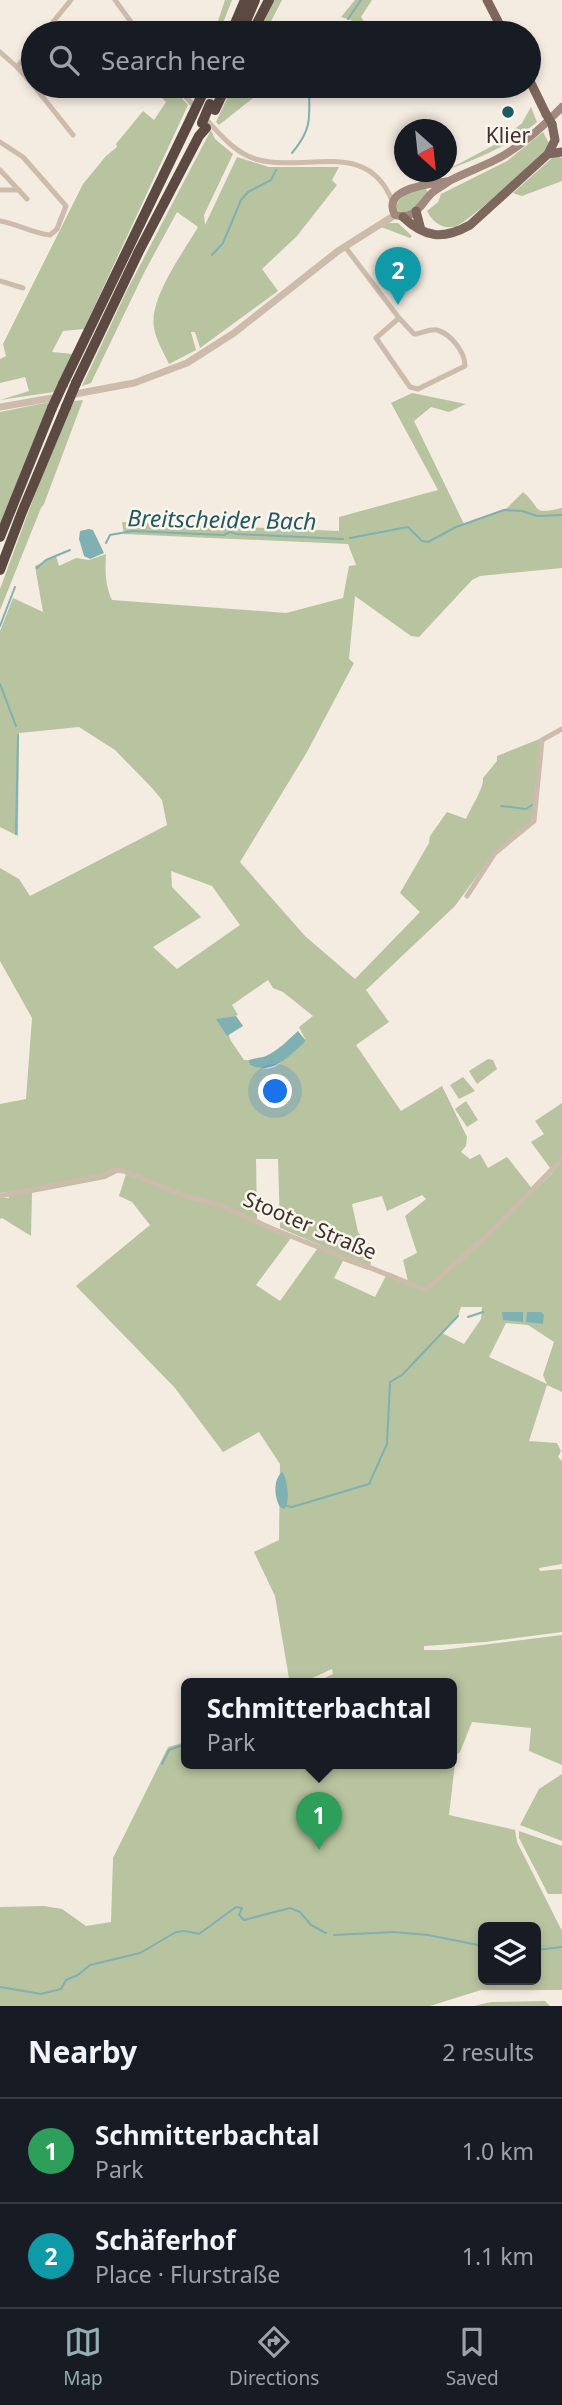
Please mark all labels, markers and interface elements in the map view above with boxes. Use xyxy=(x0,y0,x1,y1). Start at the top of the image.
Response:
search box xyxy=(21,21,541,98)
icon: search xyxy=(45,41,83,79)
text: Search here xyxy=(101,42,246,78)
marker: Klier xyxy=(500,104,516,120)
north arrow xyxy=(394,119,457,182)
place label: Klier xyxy=(486,121,530,149)
pin: 2 xyxy=(375,247,421,305)
water label: Breitscheider Bach xyxy=(127,501,317,537)
your location xyxy=(258,1074,292,1108)
street label: Stooter Straße xyxy=(239,1184,381,1266)
popup xyxy=(181,1678,457,1769)
text: Schmitterbachtal xyxy=(207,1690,431,1726)
text: Park xyxy=(207,1726,255,1758)
pin: 1 xyxy=(296,1792,342,1850)
map controls xyxy=(478,1922,541,1985)
button: layers xyxy=(478,1922,541,1985)
text: Nearby xyxy=(28,2031,137,2072)
text: 2 results xyxy=(442,2036,534,2068)
text: Schmitterbachtal xyxy=(95,2117,319,2153)
text: 1 xyxy=(44,2135,58,2167)
text: 1.0 km xyxy=(462,2135,534,2167)
text: Park xyxy=(95,2153,144,2185)
text: Schäferhof xyxy=(95,2222,236,2258)
text: 2 xyxy=(44,2240,58,2272)
text: 1.1 km xyxy=(462,2240,534,2272)
text: Place · Flurstraße xyxy=(95,2258,280,2290)
tab: Map xyxy=(63,2323,103,2391)
tab: Directions xyxy=(229,2323,319,2391)
tab: Saved xyxy=(446,2323,499,2391)

